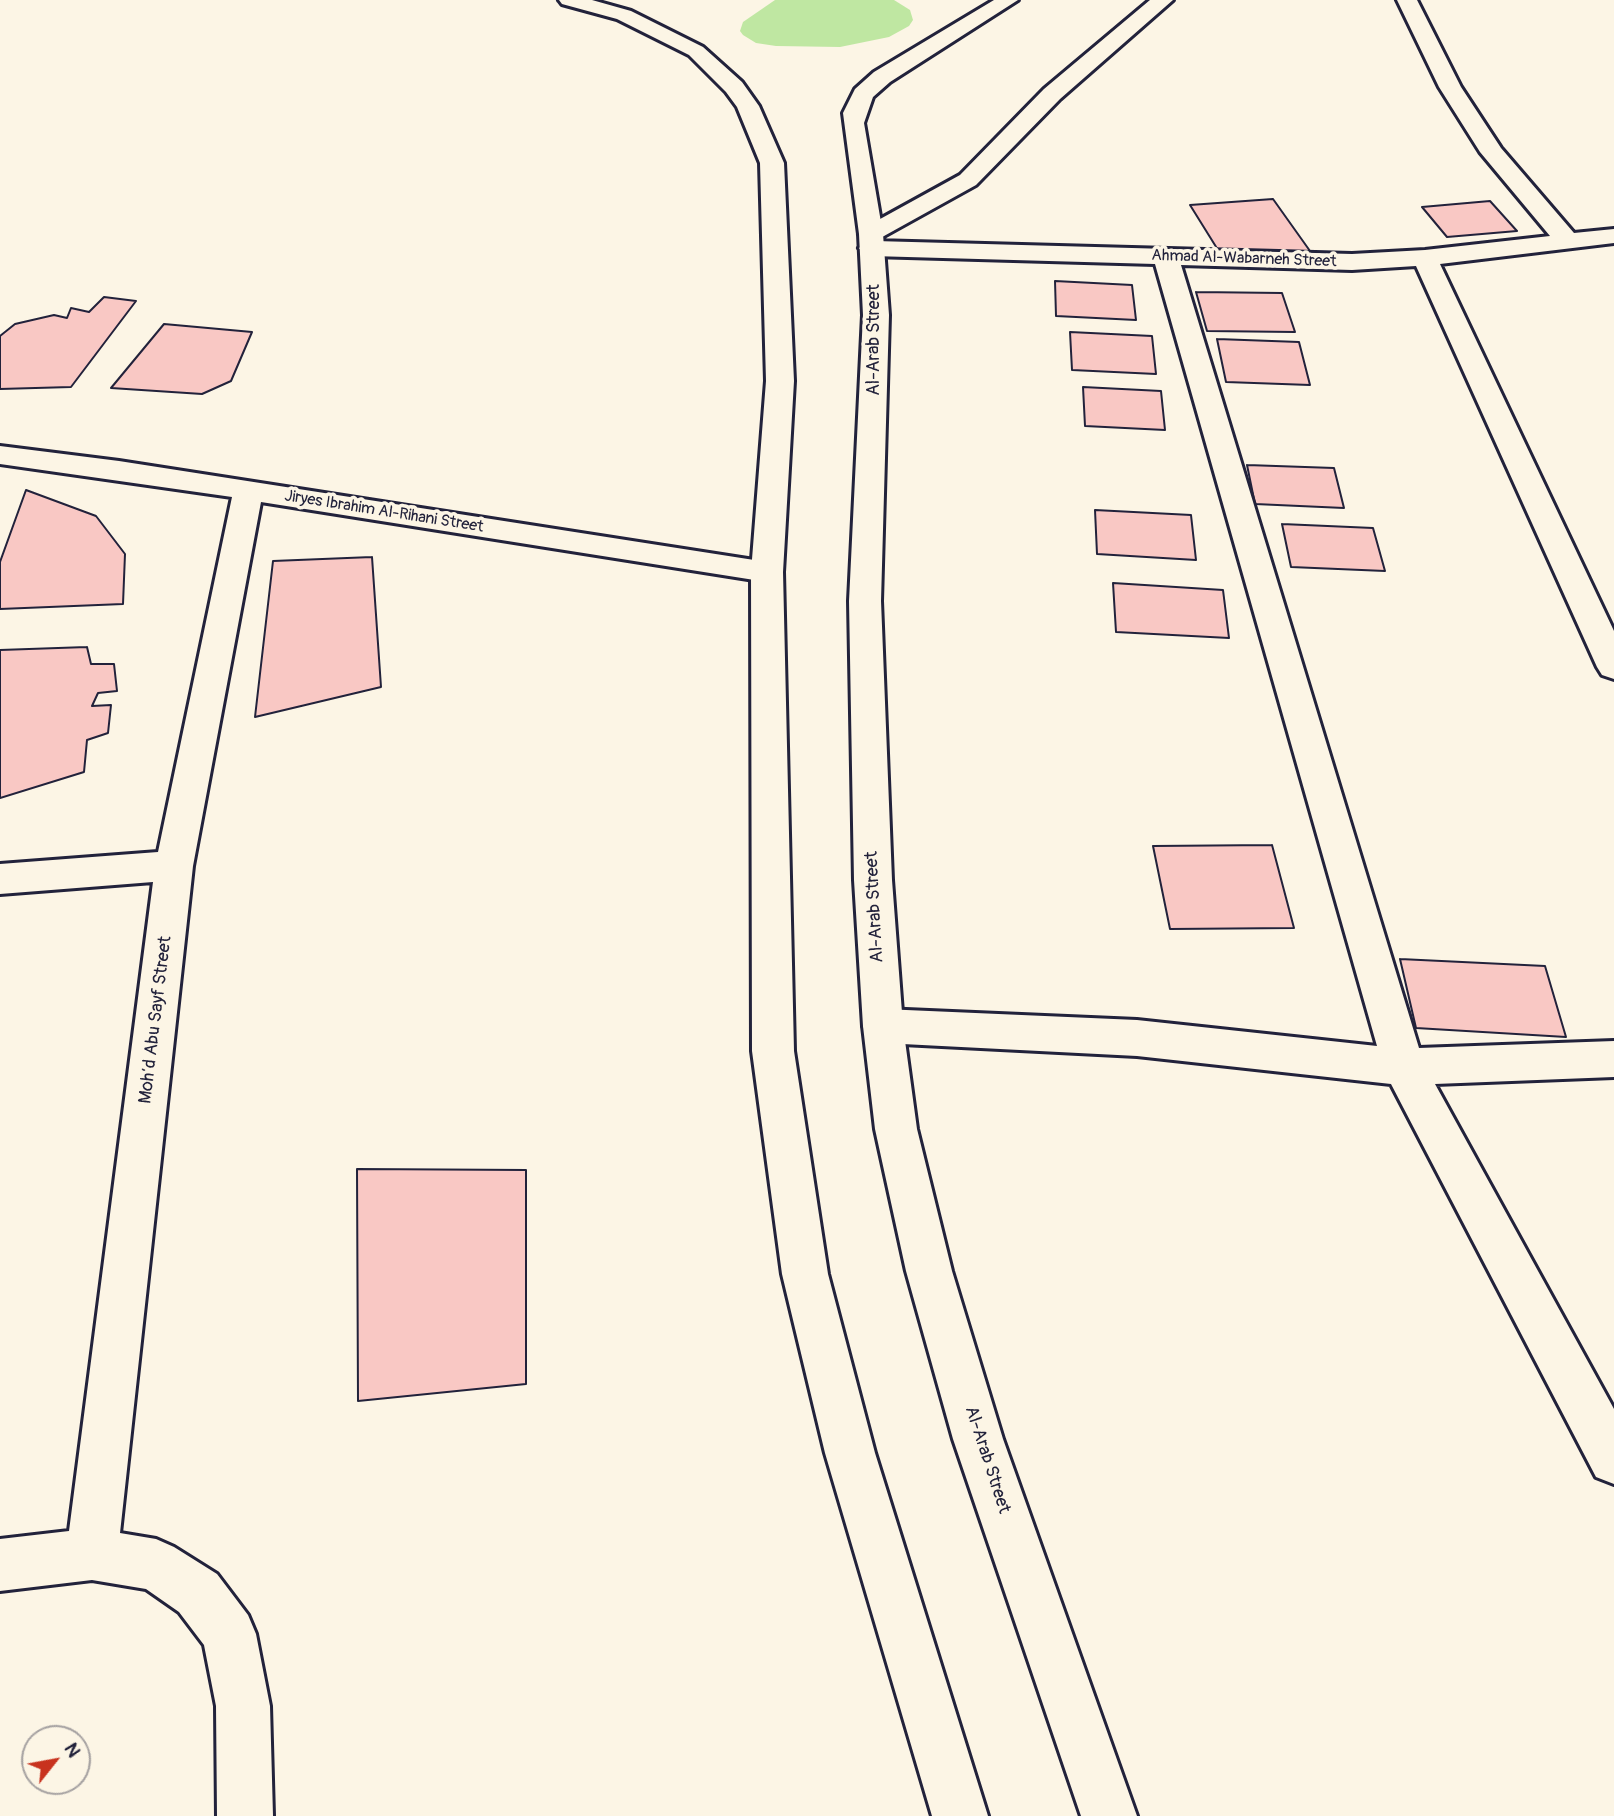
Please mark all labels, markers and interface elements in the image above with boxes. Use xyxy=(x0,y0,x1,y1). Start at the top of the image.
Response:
street label: Ahmad Al-Wabarneh Street xyxy=(1151,246,1337,272)
street label: Al-Arab Street xyxy=(863,284,885,396)
street label: Jiryes Ibrahim Al-Rihani Street xyxy=(283,487,485,537)
street label: Al-Arab Street xyxy=(861,851,889,963)
street label: Moh‘d Abu Sayf Street xyxy=(135,935,177,1105)
street label: Al-Arab Street xyxy=(959,1404,1015,1516)
north arrow xyxy=(21,1725,91,1795)
text: N xyxy=(59,1739,86,1762)

